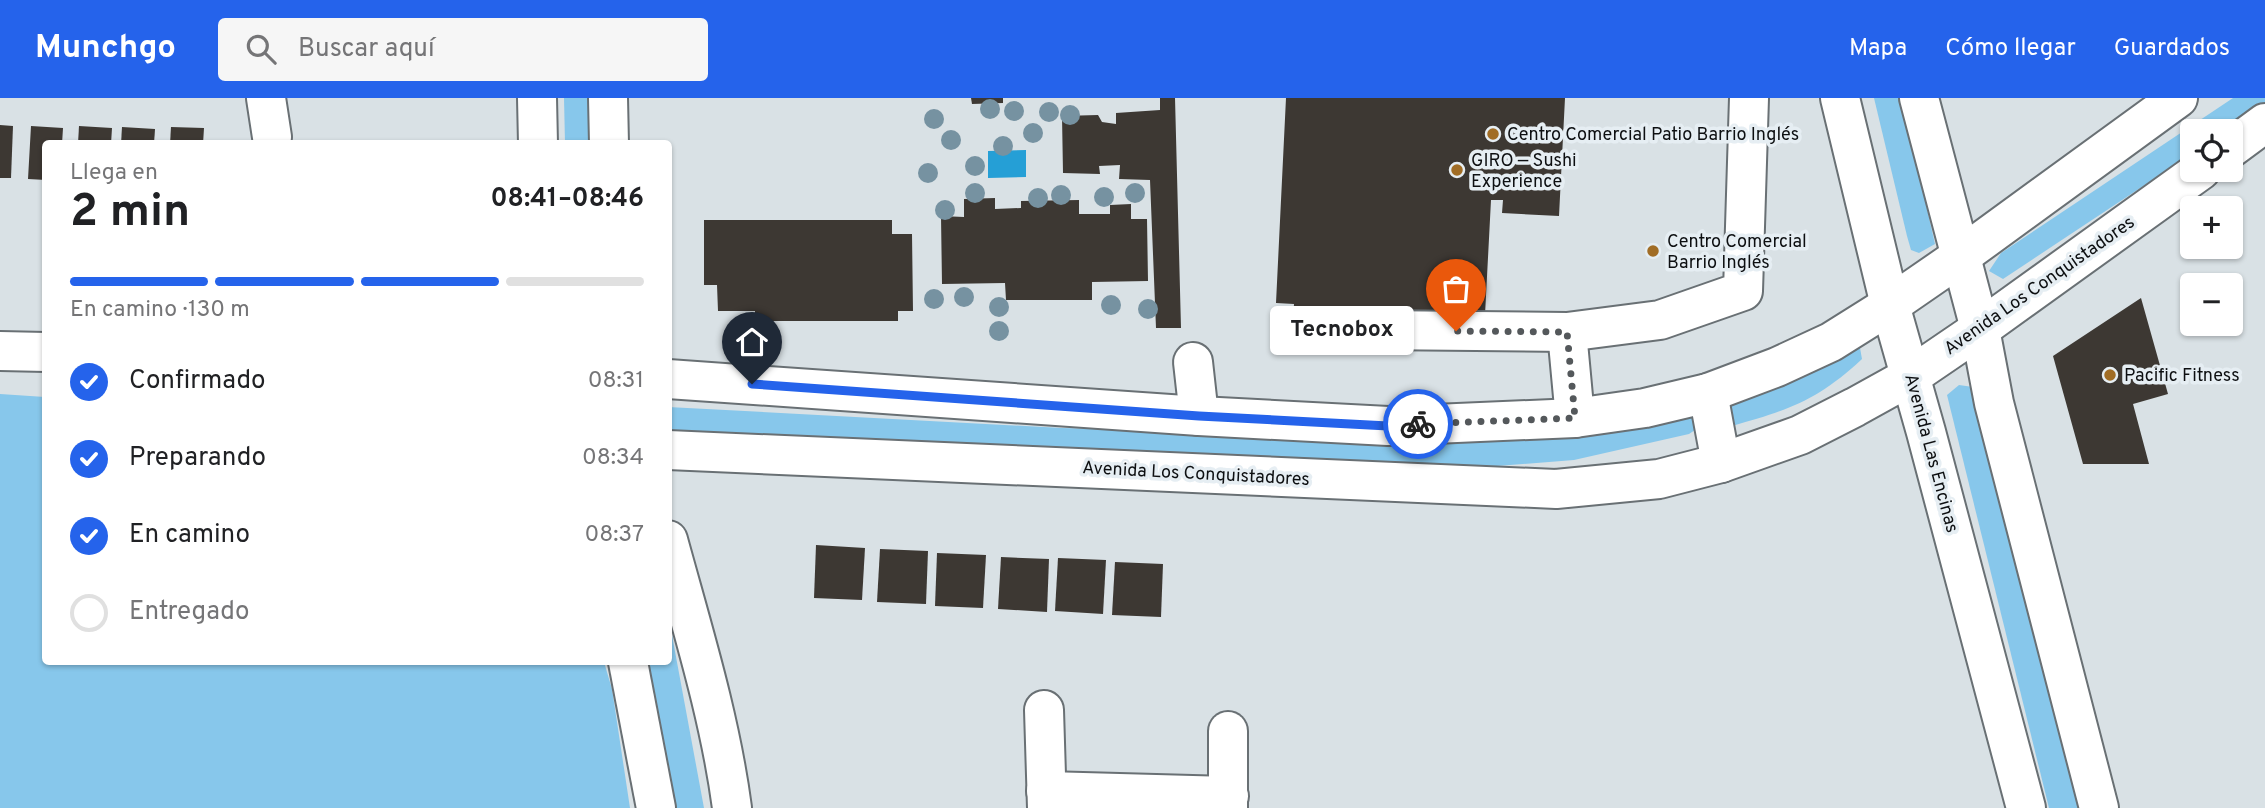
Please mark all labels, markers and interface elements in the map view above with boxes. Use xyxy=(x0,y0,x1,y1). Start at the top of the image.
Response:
search box xyxy=(218,18,708,81)
text: Munchgo xyxy=(35,28,176,70)
icon: search xyxy=(242,30,280,68)
text: Buscar aquí xyxy=(298,33,435,66)
text: Mapa xyxy=(1849,34,1907,64)
text: Cómo llegar xyxy=(1945,34,2076,64)
text: Guardados xyxy=(2114,34,2230,64)
map controls xyxy=(2180,119,2243,336)
button: locate xyxy=(2180,119,2243,182)
place label: Centro Comercial Patio Barrio Inglés xyxy=(1507,124,1799,147)
marker: Centro Comercial Patio Barrio Inglés xyxy=(1485,126,1501,142)
place label: GIRO — Sushi Experience xyxy=(1471,150,1577,194)
text: Llega en xyxy=(70,159,158,188)
marker: GIRO — Sushi Experience xyxy=(1449,162,1465,178)
text: 08:41–08:46 xyxy=(490,183,644,216)
text: 2 min xyxy=(70,184,190,243)
button: + xyxy=(2180,196,2243,259)
street label: Avenida Los Conquistadores xyxy=(1940,212,2140,361)
place label: Centro Comercial Barrio Inglés xyxy=(1667,231,1807,275)
marker: Centro Comercial Barrio Inglés xyxy=(1645,243,1661,259)
pin xyxy=(1426,259,1486,331)
icon: bag xyxy=(1437,270,1475,308)
button: − xyxy=(2180,273,2243,336)
text: En camino · 130 m xyxy=(70,296,250,325)
callout: Tecnobox xyxy=(1270,306,1414,356)
pin xyxy=(722,312,782,384)
text: Tecnobox xyxy=(1290,316,1394,345)
icon: home xyxy=(733,323,771,361)
icon: check xyxy=(70,363,108,401)
text: Confirmado xyxy=(129,365,266,398)
place label: Pacific Fitness xyxy=(2124,365,2240,388)
text: 08:31 xyxy=(588,367,644,396)
marker: Pacific Fitness xyxy=(2102,367,2118,383)
street label: Avenida Las Encinas xyxy=(1898,371,1963,535)
courier xyxy=(1383,389,1453,459)
icon: bike xyxy=(1399,405,1437,443)
icon: check xyxy=(70,440,108,478)
text: Preparando xyxy=(129,442,266,475)
text: 08:34 xyxy=(582,444,644,473)
street label: Avenida Los Conquistadores xyxy=(1082,457,1310,492)
icon: check xyxy=(70,517,108,555)
text: En camino xyxy=(129,519,250,552)
text: 08:37 xyxy=(584,521,644,550)
text: Entregado xyxy=(129,596,249,629)

